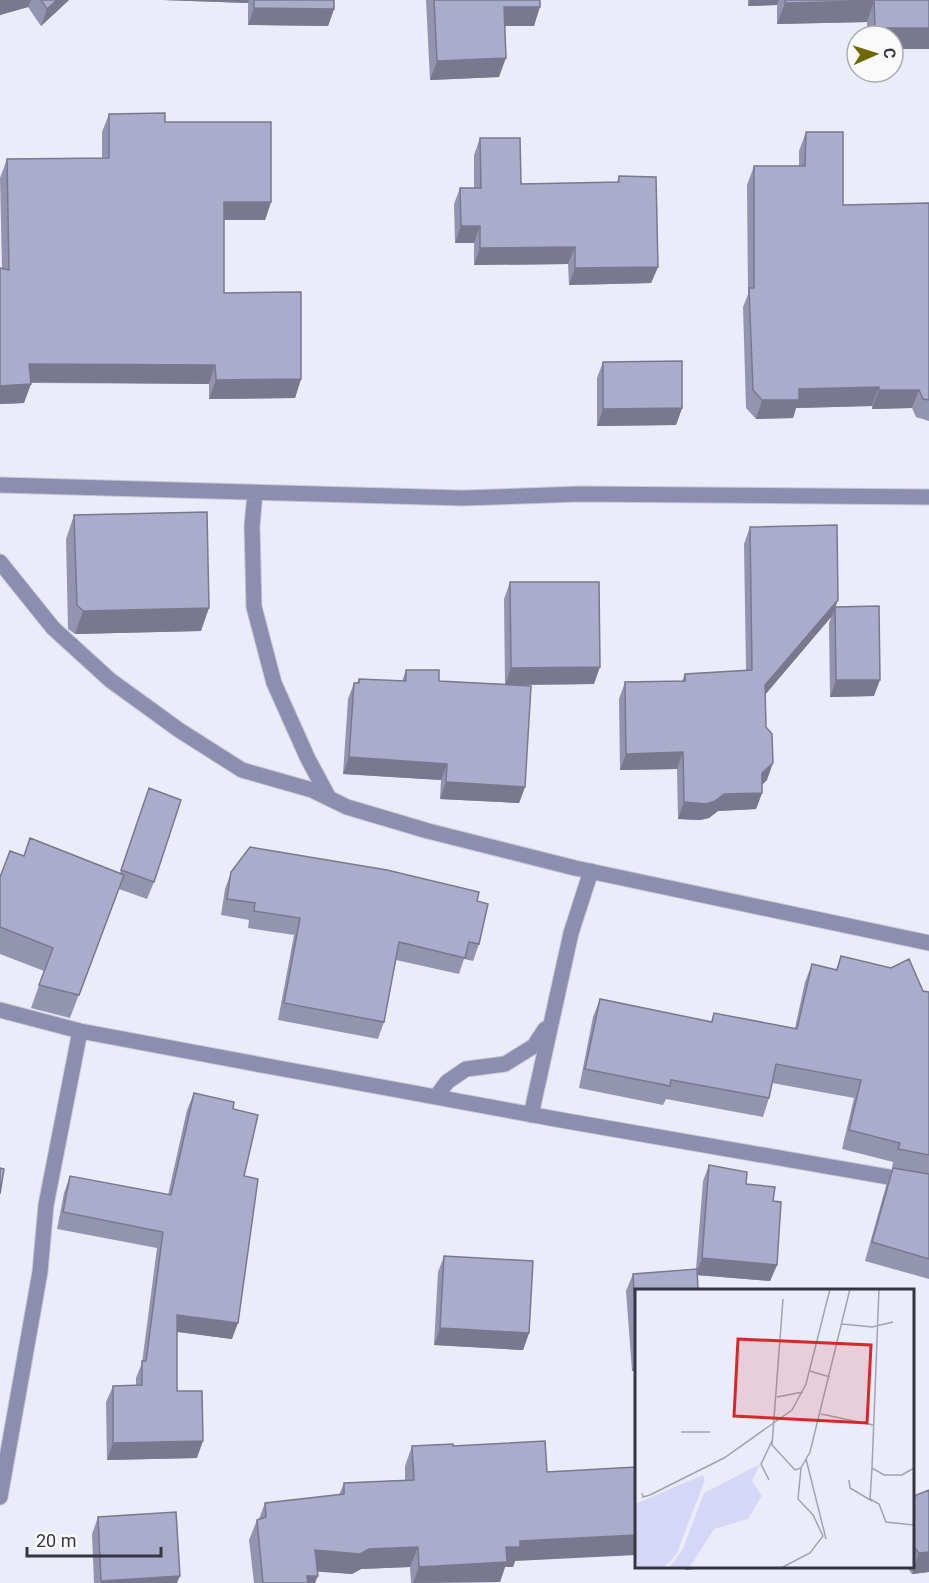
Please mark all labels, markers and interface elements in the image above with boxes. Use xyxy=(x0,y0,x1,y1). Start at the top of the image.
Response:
north arrow xyxy=(845,24,905,84)
text: С xyxy=(880,48,899,59)
inset map xyxy=(635,1289,914,1568)
scale bar xyxy=(27,1520,160,1558)
text: 20 m xyxy=(36,1530,76,1551)

